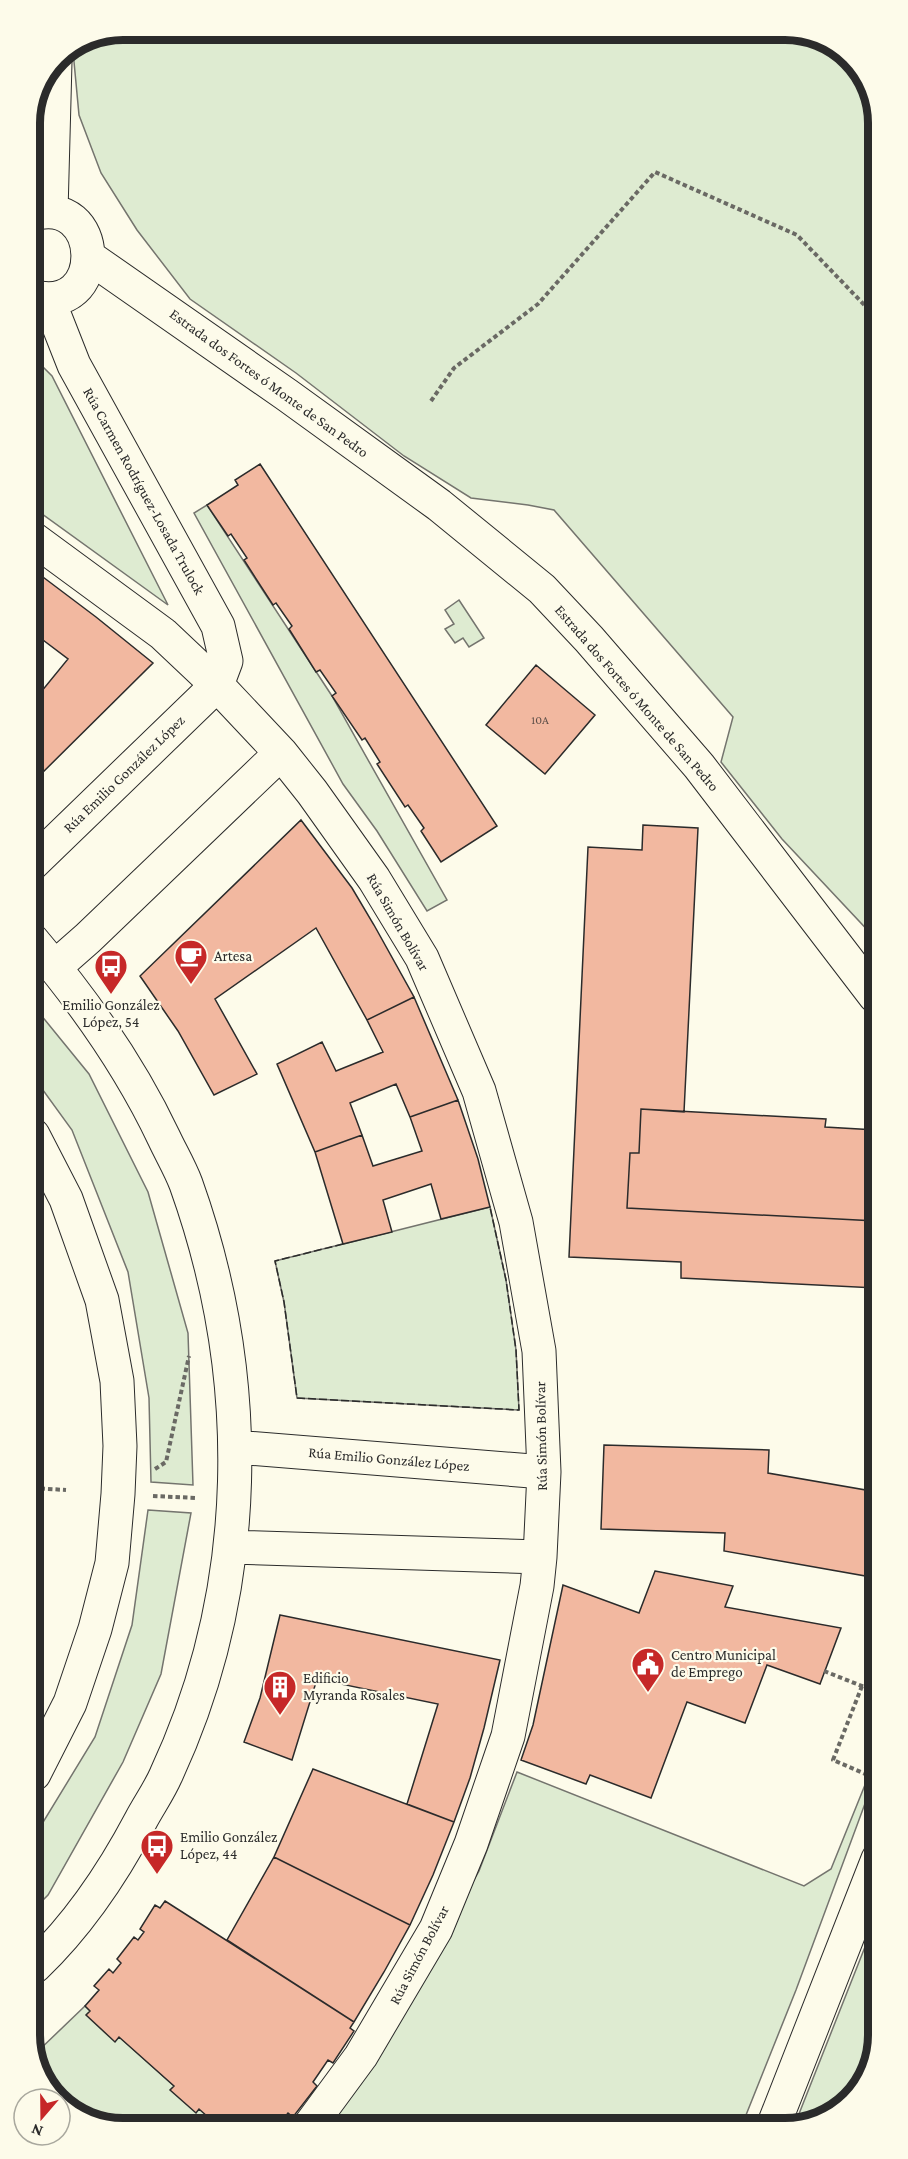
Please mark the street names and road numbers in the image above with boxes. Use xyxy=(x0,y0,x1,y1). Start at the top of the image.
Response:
street label: Estrada dos Fortes ó Monte de San Pedro xyxy=(167,306,371,460)
street label: Rúa Carmen Rodríguez-Losada Trulock xyxy=(79,385,208,599)
street label: Estrada dos Fortes ó Monte de San Pedro xyxy=(552,602,722,794)
street label: Rúa Emilio González López xyxy=(60,712,188,837)
street label: Rúa Simón Bolívar xyxy=(364,870,433,974)
street label: Rúa Simón Bolívar xyxy=(532,1380,550,1491)
street label: Rúa Emilio González López xyxy=(308,1444,470,1475)
street label: Rúa Simón Bolívar xyxy=(386,1902,452,2007)

